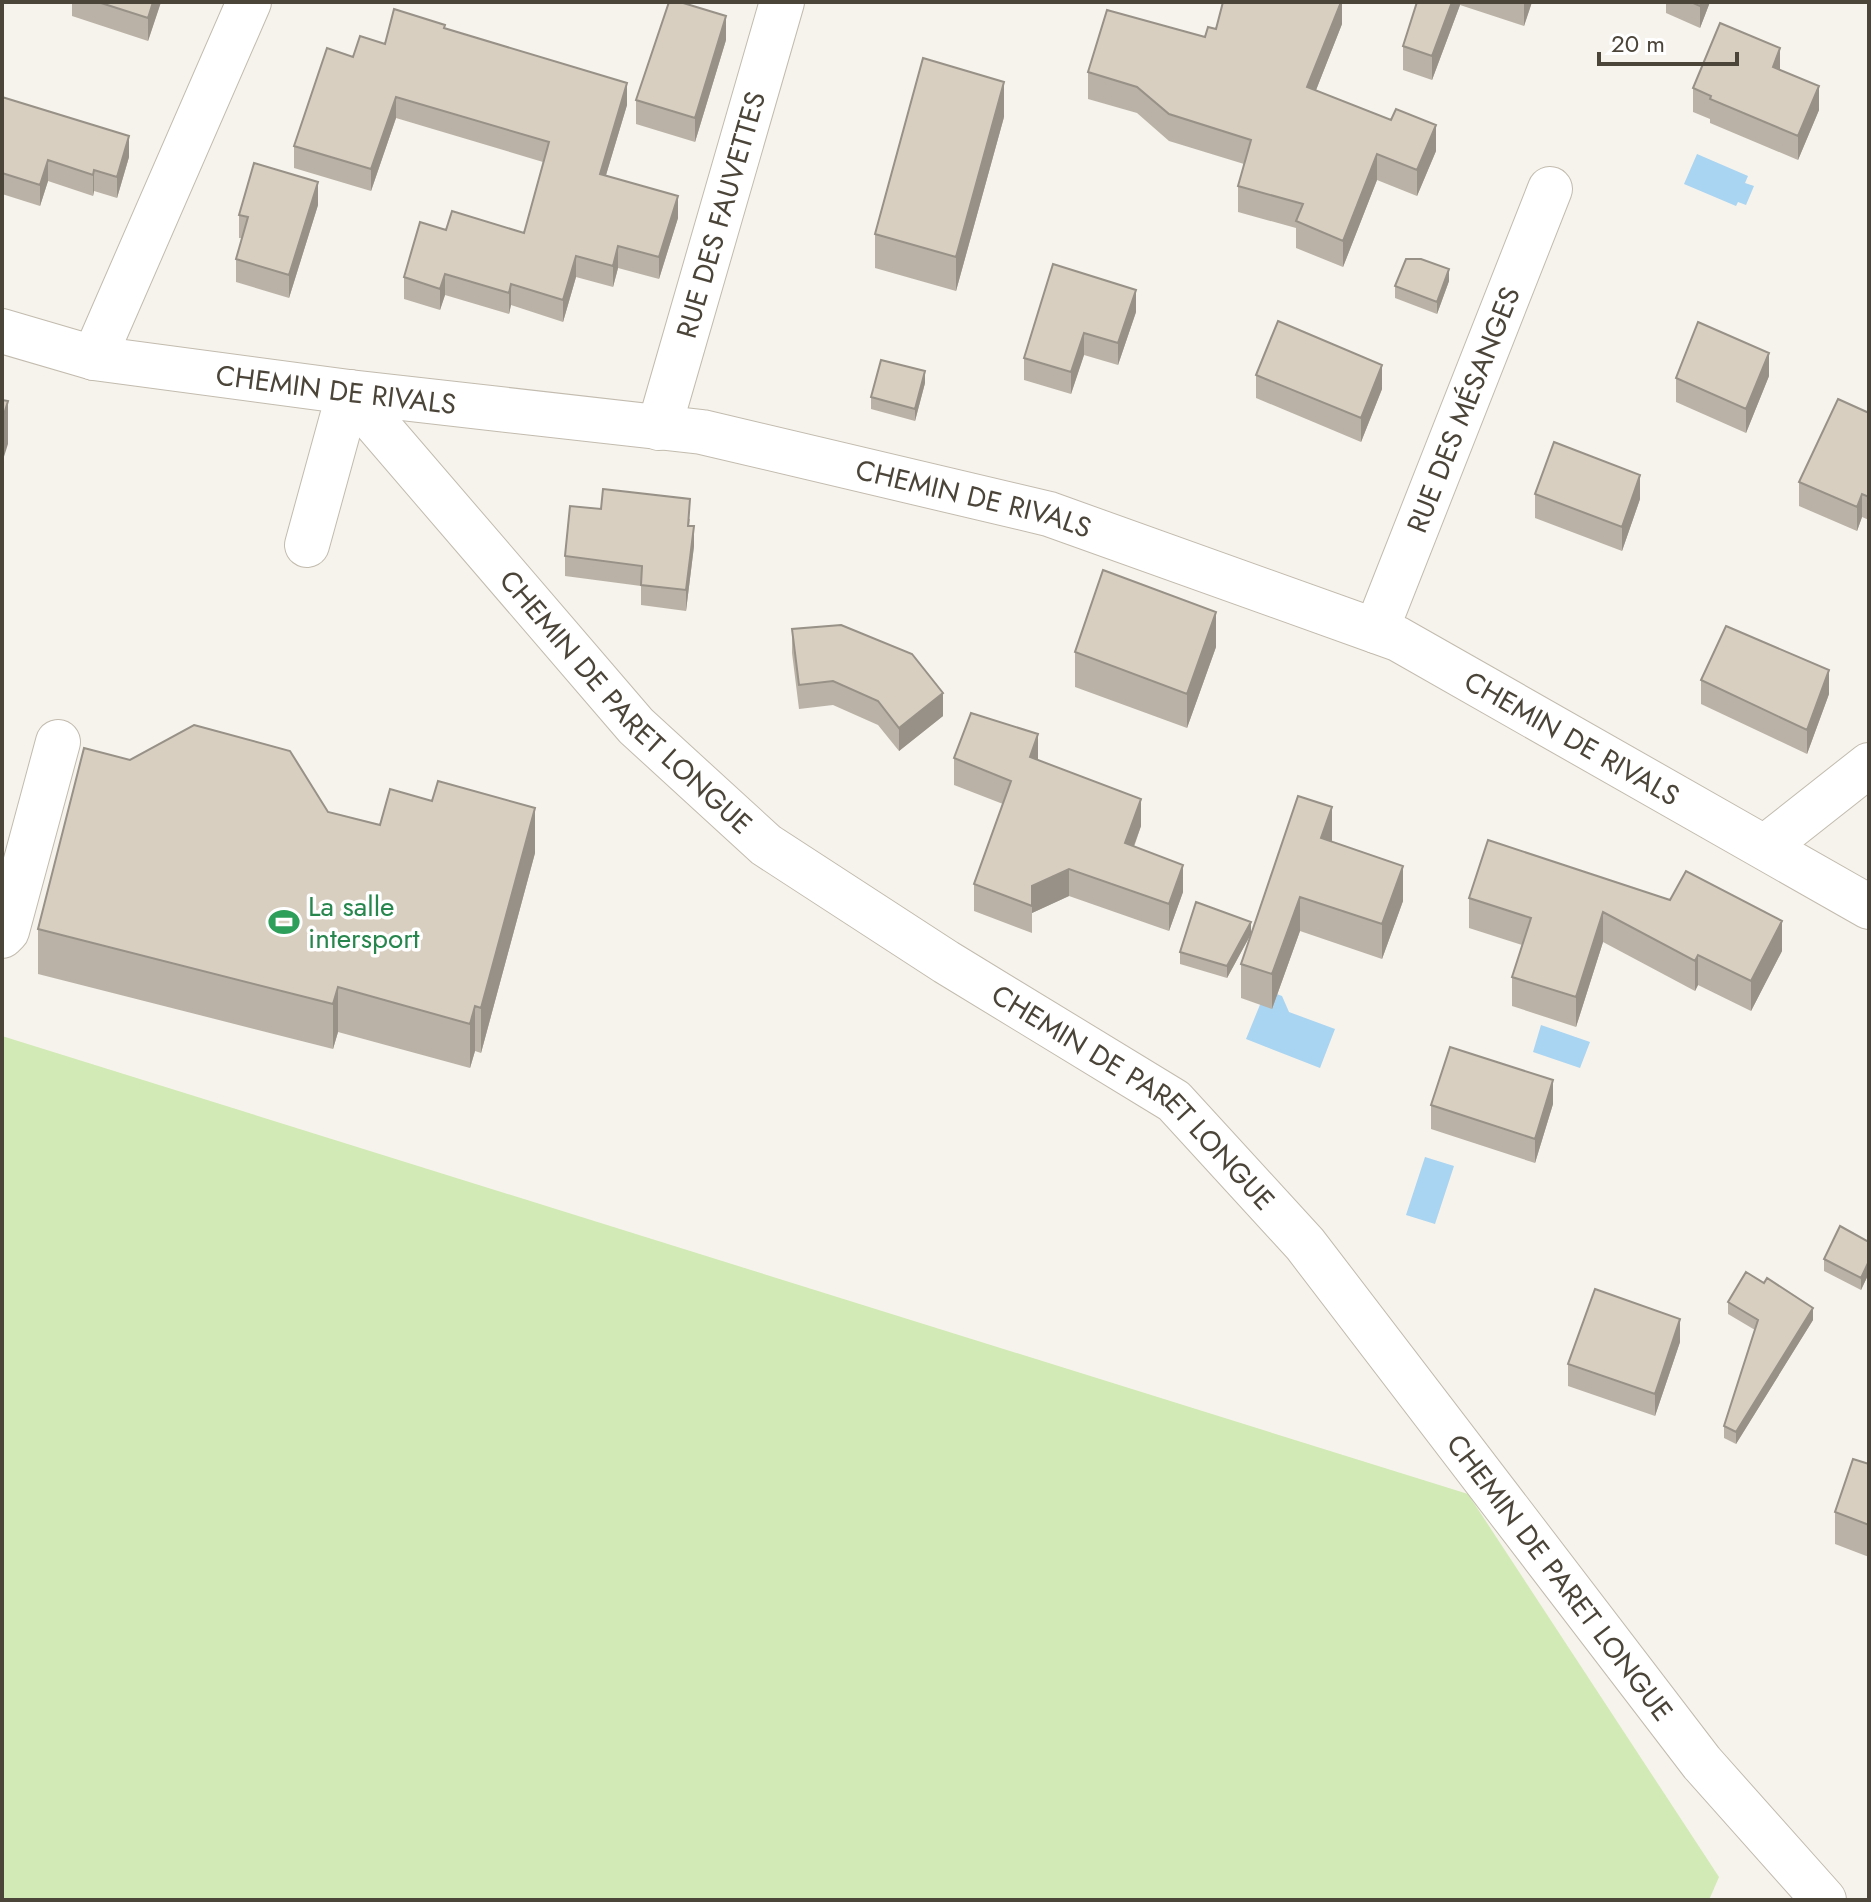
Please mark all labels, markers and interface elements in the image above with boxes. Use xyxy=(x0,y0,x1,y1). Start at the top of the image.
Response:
scale bar xyxy=(1599,16,1737,66)
text: 20 m xyxy=(1611,26,1665,61)
street label: RUE DES FAUVETTES xyxy=(666,87,776,343)
street label: RUE DES MÉSANGES xyxy=(1397,281,1531,539)
street label: CHEMIN DE RIVALS xyxy=(213,354,458,425)
street label: CHEMIN DE RIVALS xyxy=(852,449,1097,549)
street label: CHEMIN DE PARET LONGUE xyxy=(490,561,761,844)
street label: CHEMIN DE RIVALS xyxy=(1457,661,1687,816)
place label: La salle intersport xyxy=(308,886,420,959)
sports icon: La salle intersport xyxy=(267,905,301,939)
street label: CHEMIN DE PARET LONGUE xyxy=(984,974,1284,1220)
street label: CHEMIN DE PARET LONGUE xyxy=(1436,1426,1683,1730)

